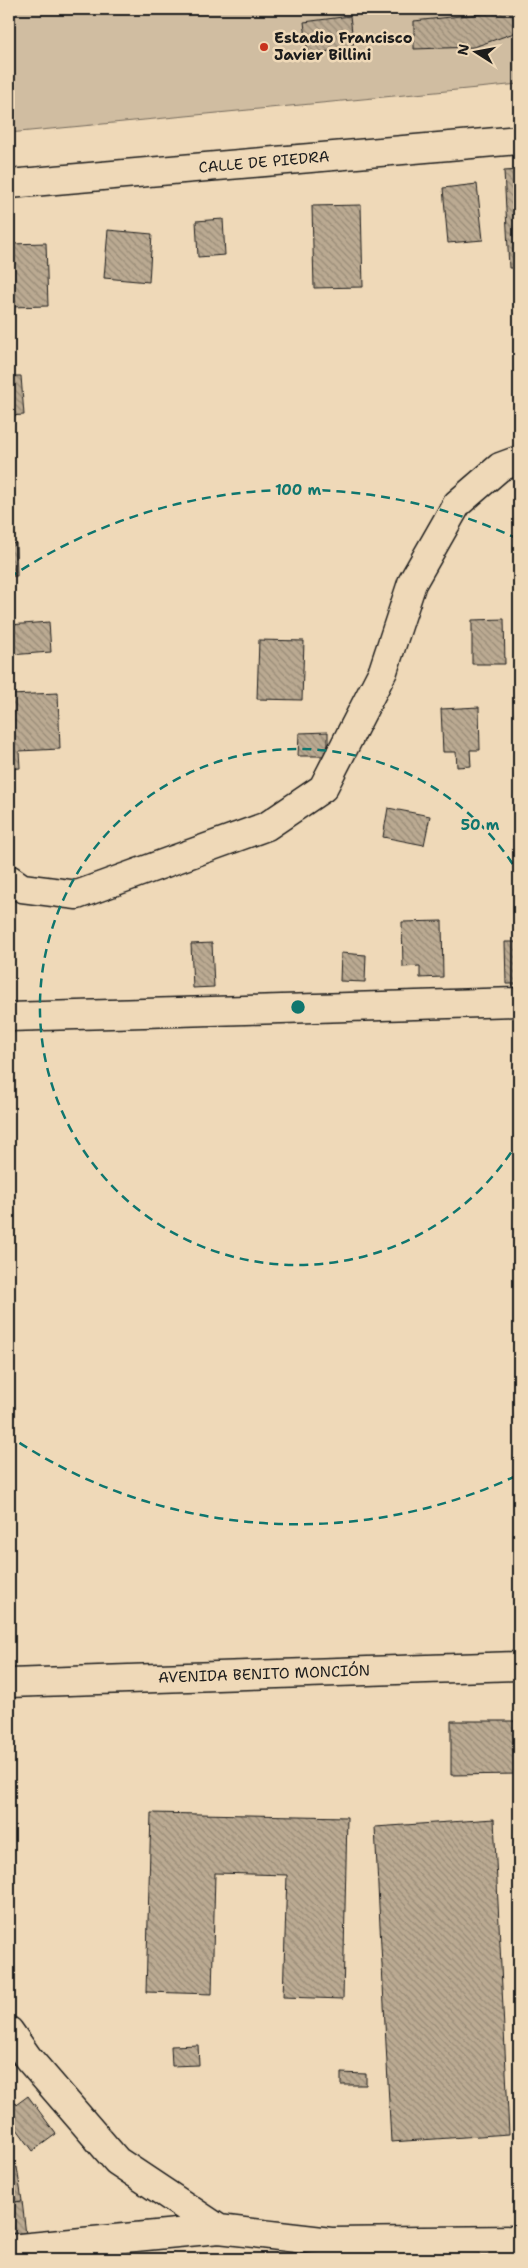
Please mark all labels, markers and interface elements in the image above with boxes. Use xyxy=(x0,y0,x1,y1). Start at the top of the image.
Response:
place label: Estadio Francisco Javier Billini xyxy=(274,28,413,65)
north arrow xyxy=(450,28,500,78)
marker: Estadio Francisco Javier Billini xyxy=(258,41,270,53)
text: N xyxy=(453,42,473,57)
street label: CALLE DE PIEDRA xyxy=(198,146,330,178)
text: 100 m xyxy=(275,480,321,500)
text: 50 m xyxy=(461,815,500,835)
centre of rings xyxy=(289,998,307,1016)
street label: AVENIDA BENITO MONCIÓN xyxy=(158,1659,370,1688)

